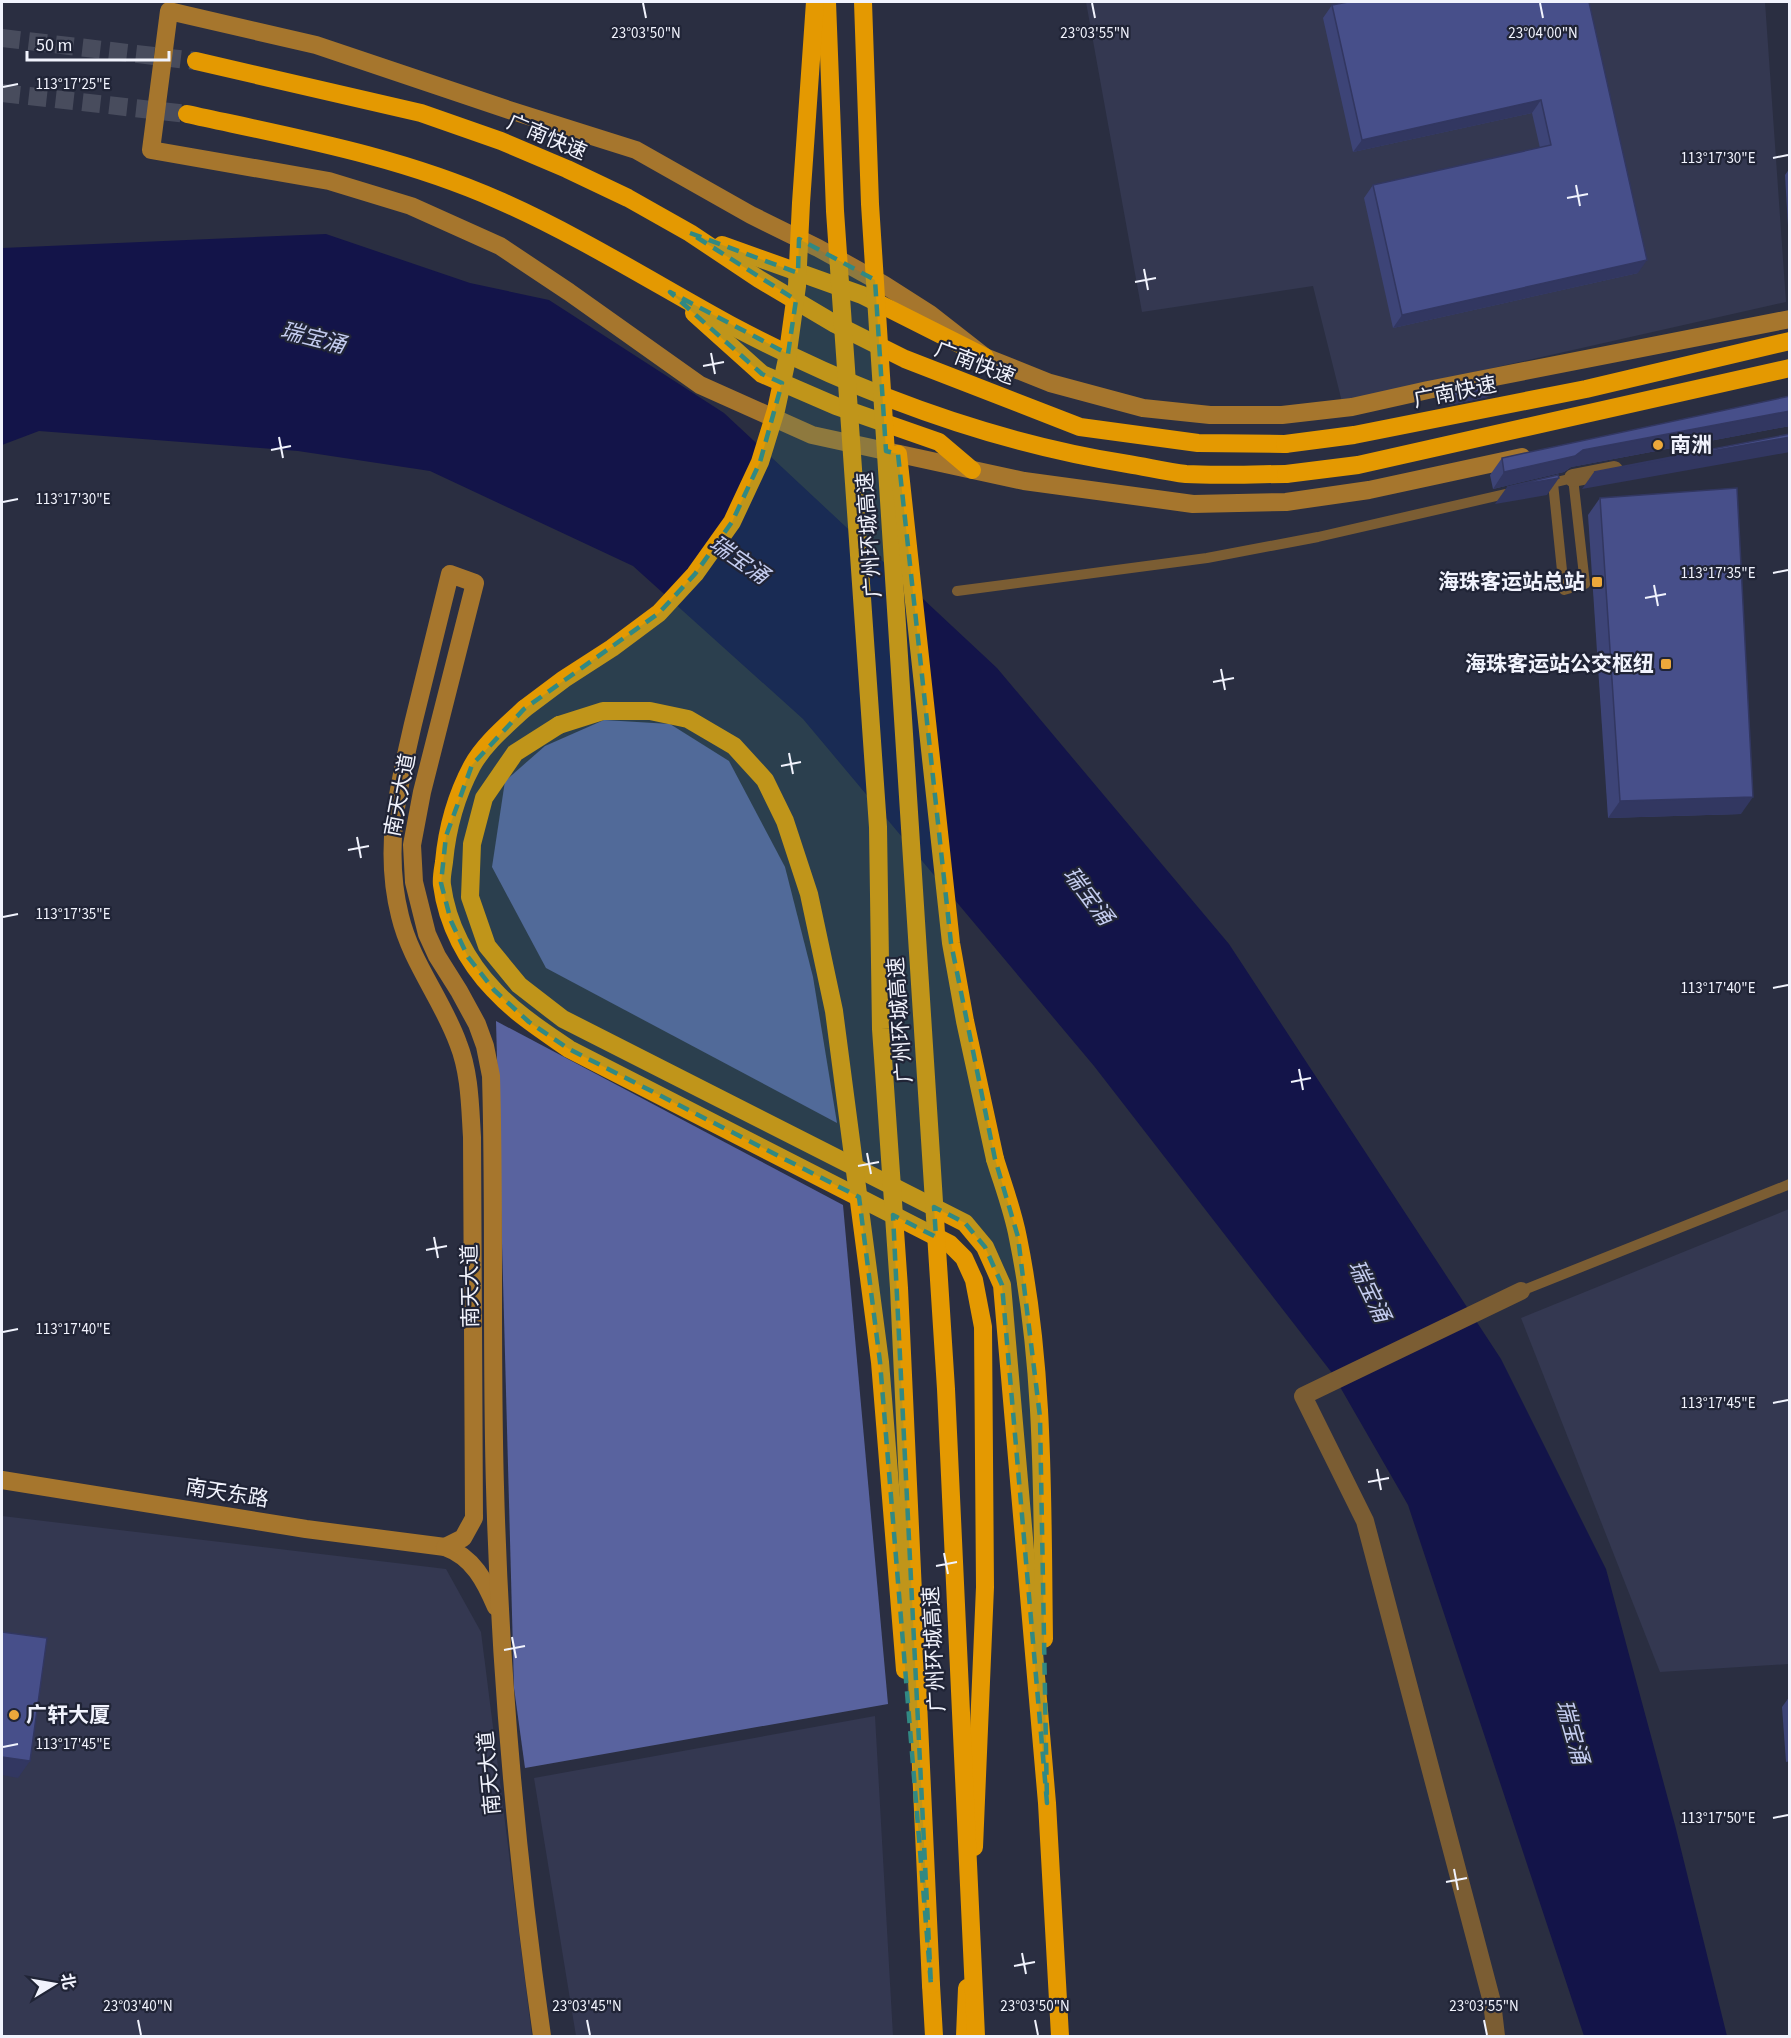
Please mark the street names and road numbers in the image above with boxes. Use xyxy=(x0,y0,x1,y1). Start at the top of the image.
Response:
street label: 广南快速 xyxy=(502,107,592,167)
street label: 广南快速 xyxy=(930,334,1020,392)
street label: 广南快速 xyxy=(1411,369,1499,415)
street label: 广州环城高速 xyxy=(850,471,888,599)
street label: 南天大道 xyxy=(377,751,423,839)
street label: 广州环城高速 xyxy=(881,956,919,1084)
street label: 南天大道 xyxy=(454,1244,486,1328)
street label: 南天东路 xyxy=(183,1472,271,1514)
street label: 广州环城高速 xyxy=(916,1585,952,1713)
street label: 南天大道 xyxy=(470,1730,508,1816)

